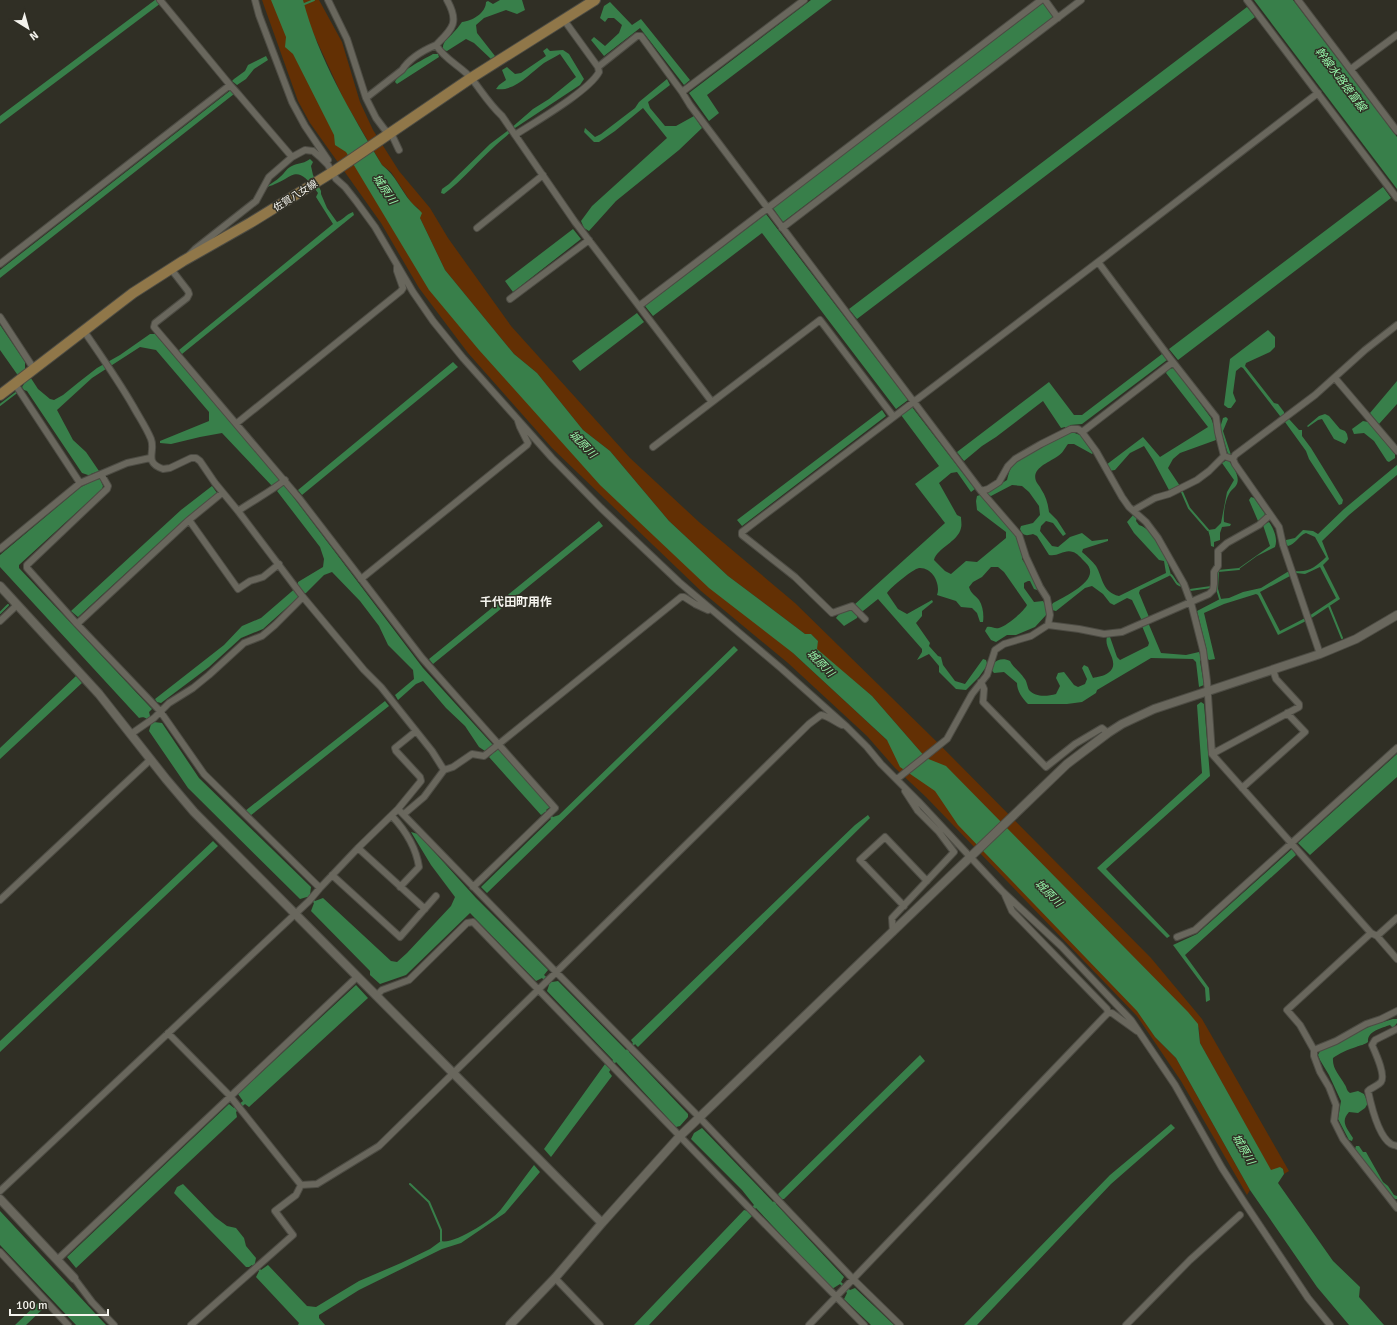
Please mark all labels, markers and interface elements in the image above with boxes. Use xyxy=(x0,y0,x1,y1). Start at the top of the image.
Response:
north arrow xyxy=(8,8,48,48)
text: N xyxy=(27,28,41,43)
water label: 幹線水路徳富線 xyxy=(1312,45,1370,116)
water label: 城原川 xyxy=(370,172,400,207)
street label: 佐賀八女線 xyxy=(271,178,320,214)
water label: 城原川 xyxy=(567,428,599,461)
district label: 千代田町用作 xyxy=(480,595,552,610)
water label: 城原川 xyxy=(804,647,838,680)
water label: 城原川 xyxy=(1032,877,1066,910)
water label: 城原川 xyxy=(1230,1132,1258,1168)
scale bar xyxy=(10,1291,108,1317)
text: 100 m xyxy=(16,1298,48,1313)

